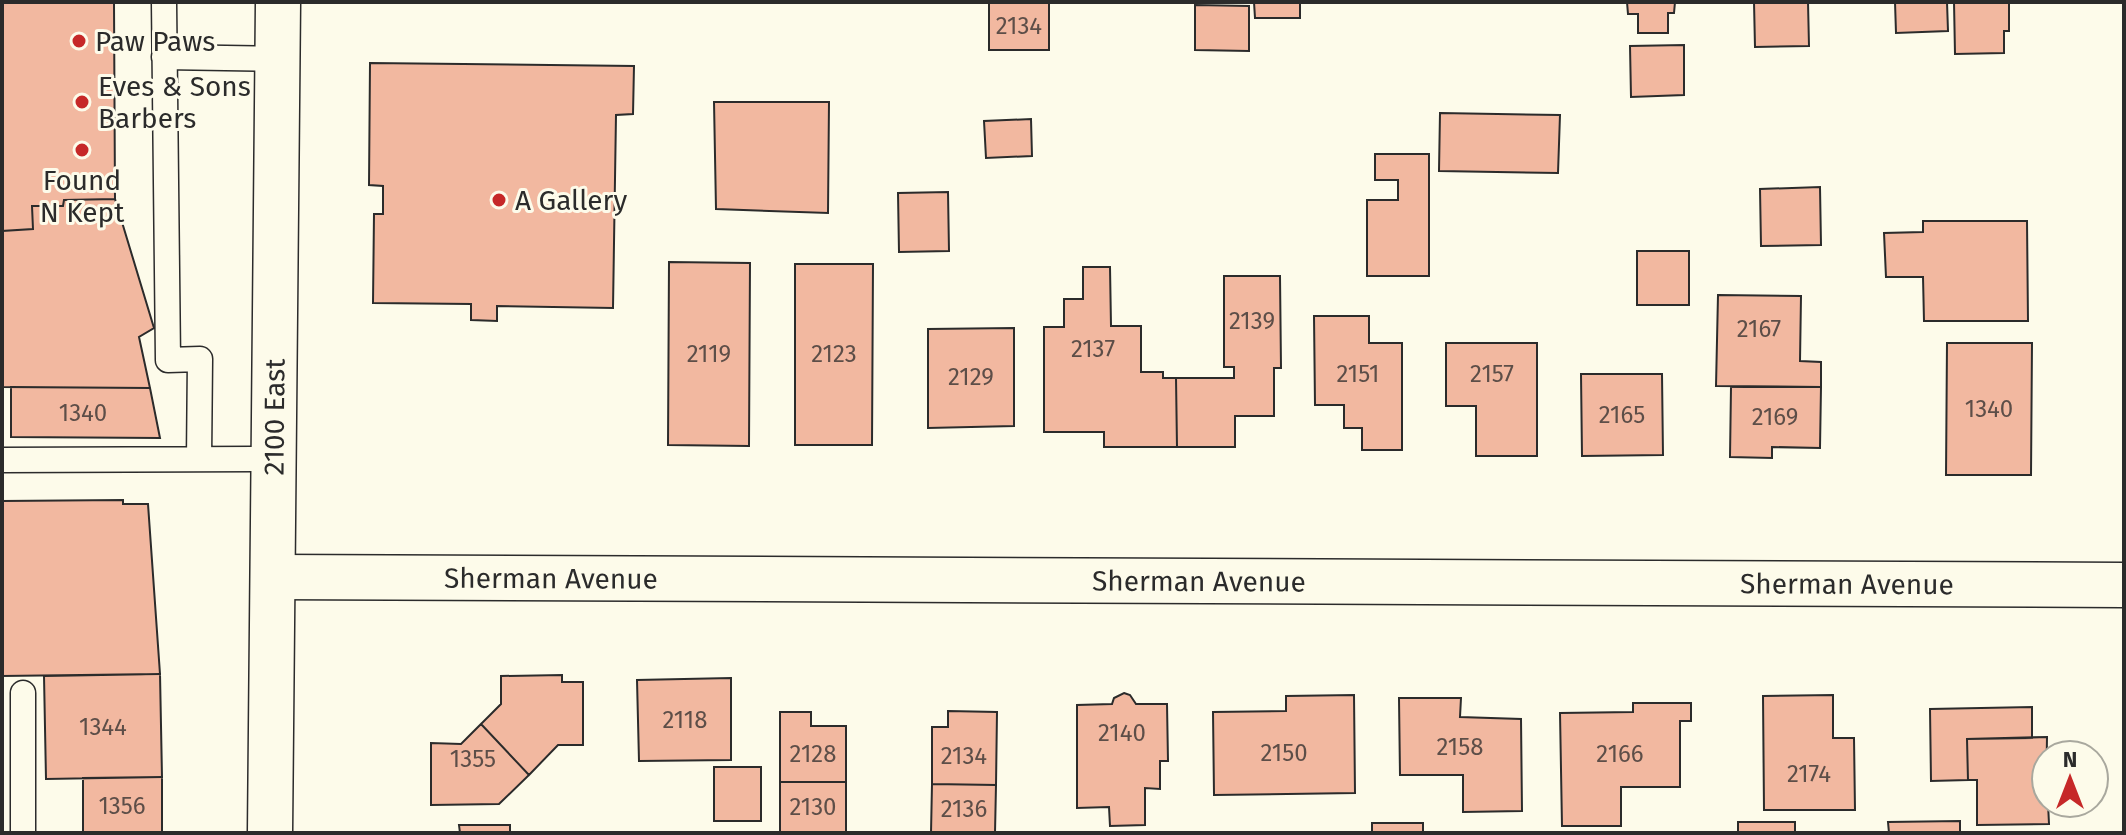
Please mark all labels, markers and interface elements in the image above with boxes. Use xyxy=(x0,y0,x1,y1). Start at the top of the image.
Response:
house number: 2134 xyxy=(996,12,1042,40)
place label: Paw Paws xyxy=(95,25,215,58)
marker: Paw Paws xyxy=(70,32,88,50)
place label: Eves & Sons Barbers xyxy=(98,70,251,135)
marker: Eves & Sons Barbers xyxy=(73,93,91,111)
marker: Found N Kept xyxy=(73,141,91,159)
place label: Found N Kept xyxy=(40,164,125,229)
place label: A Gallery xyxy=(515,184,627,217)
marker: A Gallery xyxy=(490,191,508,209)
house number: 2139 xyxy=(1229,307,1275,335)
house number: 2167 xyxy=(1737,315,1781,343)
house number: 2137 xyxy=(1071,335,1115,363)
house number: 2119 xyxy=(687,340,731,368)
house number: 2123 xyxy=(811,340,857,368)
street label: 2100 East xyxy=(257,358,291,476)
house number: 2151 xyxy=(1337,360,1379,388)
house number: 2157 xyxy=(1470,360,1514,388)
house number: 2129 xyxy=(948,363,994,391)
house number: 1340 xyxy=(1965,395,2013,423)
house number: 1340 xyxy=(59,399,107,427)
house number: 2165 xyxy=(1599,401,1645,429)
house number: 2169 xyxy=(1752,403,1798,431)
street label: Sherman Avenue xyxy=(444,561,658,595)
street label: Sherman Avenue xyxy=(1092,564,1306,598)
street label: Sherman Avenue xyxy=(1740,567,1954,601)
house number: 2118 xyxy=(663,706,707,734)
house number: 1344 xyxy=(79,713,127,741)
house number: 2140 xyxy=(1098,719,1146,747)
house number: 2158 xyxy=(1437,733,1483,761)
house number: 2150 xyxy=(1260,739,1308,767)
north arrow xyxy=(2030,739,2110,819)
house number: 2128 xyxy=(790,740,836,768)
house number: 2166 xyxy=(1596,740,1644,768)
house number: 2134 xyxy=(941,742,987,770)
house number: 1355 xyxy=(450,745,496,773)
text: N xyxy=(2063,746,2077,773)
house number: 2174 xyxy=(1787,760,1831,788)
house number: 1356 xyxy=(98,792,146,820)
house number: 2130 xyxy=(789,793,837,821)
house number: 2136 xyxy=(941,795,987,823)

